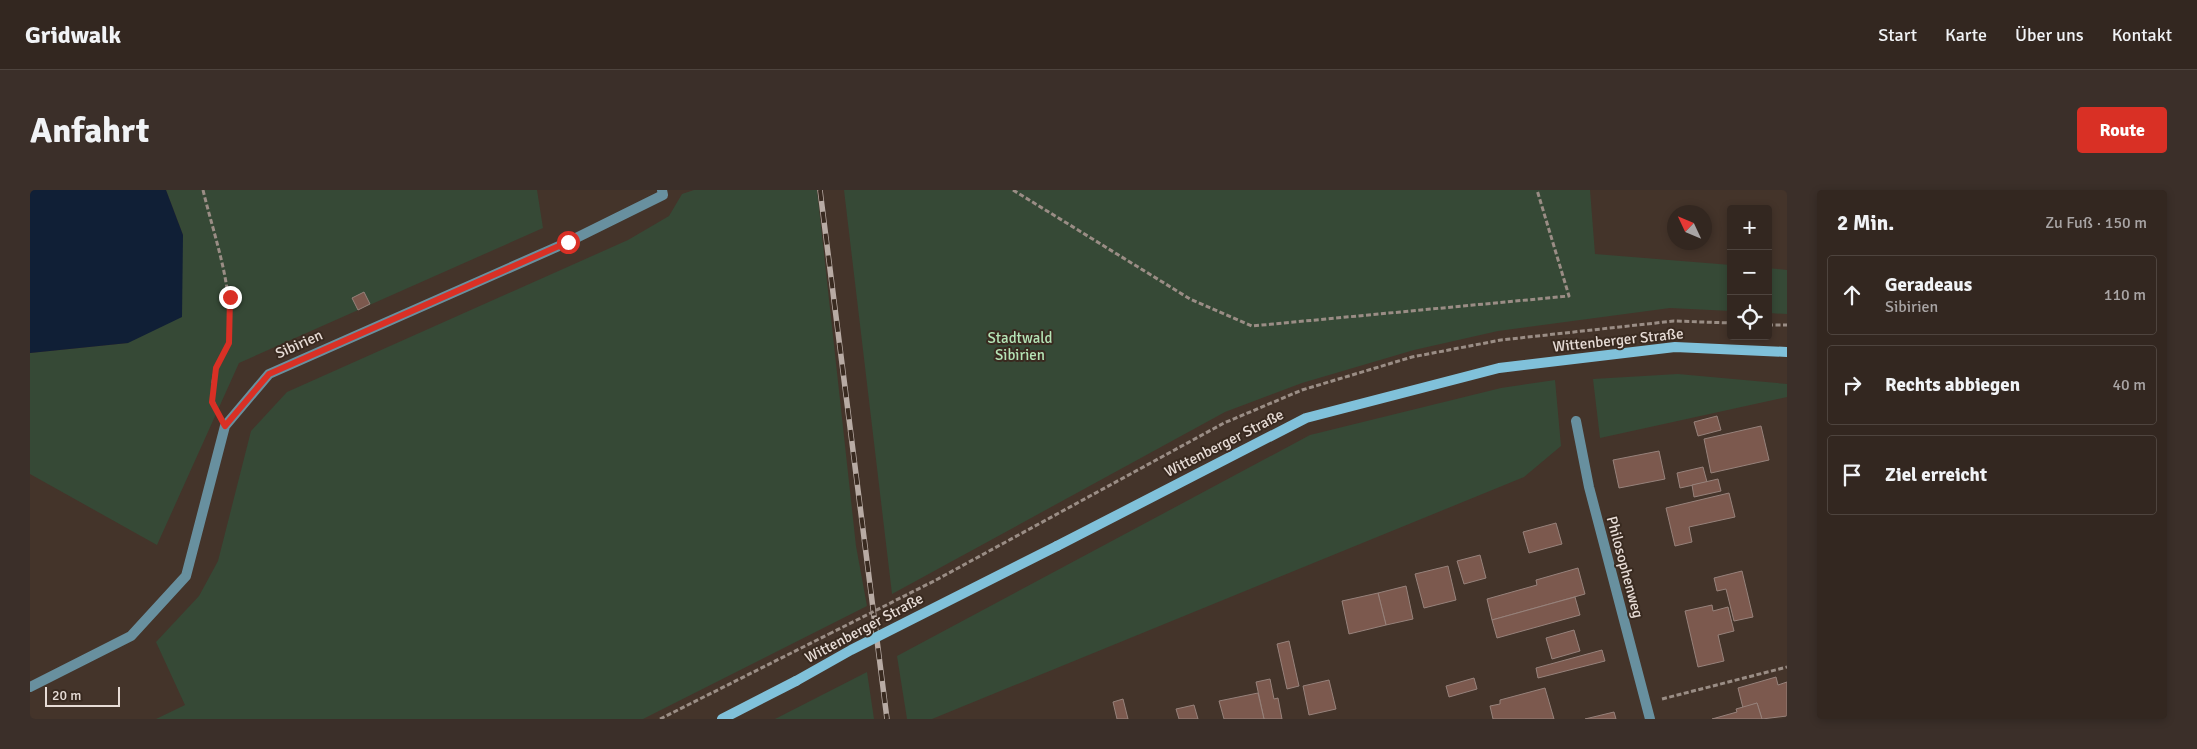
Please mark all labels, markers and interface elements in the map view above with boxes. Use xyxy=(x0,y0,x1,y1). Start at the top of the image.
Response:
text: Gridwalk xyxy=(25,20,121,50)
text: Start xyxy=(1878,24,1917,46)
text: Karte xyxy=(1945,24,1987,46)
text: Über uns xyxy=(2015,24,2084,46)
text: Kontakt xyxy=(2112,24,2172,46)
button: Route xyxy=(2077,107,2167,153)
text: Anfahrt xyxy=(30,109,149,152)
north arrow xyxy=(1667,205,1712,250)
map controls xyxy=(1727,205,1772,340)
button: + xyxy=(1727,205,1772,250)
text: 2 Min. xyxy=(1837,210,1894,236)
text: Zu Fuß · 150 m xyxy=(2045,213,2147,233)
route start xyxy=(557,231,580,254)
button: − xyxy=(1727,250,1772,295)
text: Geradeaus xyxy=(1885,273,1972,297)
icon: ahead xyxy=(1838,281,1866,309)
text: 110 m xyxy=(2104,285,2146,305)
route end xyxy=(219,286,242,309)
button: locate xyxy=(1727,295,1772,340)
text: Sibirien xyxy=(1885,297,1938,317)
street label: Wittenberger Straße xyxy=(1552,324,1684,356)
street label: Sibirien xyxy=(273,326,325,362)
park label: Stadtwald Sibirien xyxy=(988,329,1053,364)
icon: right xyxy=(1838,371,1866,399)
text: Rechts abbiegen xyxy=(1885,373,2020,397)
text: 40 m xyxy=(2112,375,2146,395)
street label: Wittenberger Straße xyxy=(1161,405,1287,481)
icon: arrive xyxy=(1838,461,1866,489)
text: Ziel erreicht xyxy=(1885,463,1987,487)
street label: Philosophenweg xyxy=(1603,514,1647,620)
street label: Wittenberger Straße xyxy=(802,589,926,667)
scale bar xyxy=(45,684,120,707)
text: 20 m xyxy=(52,687,81,704)

